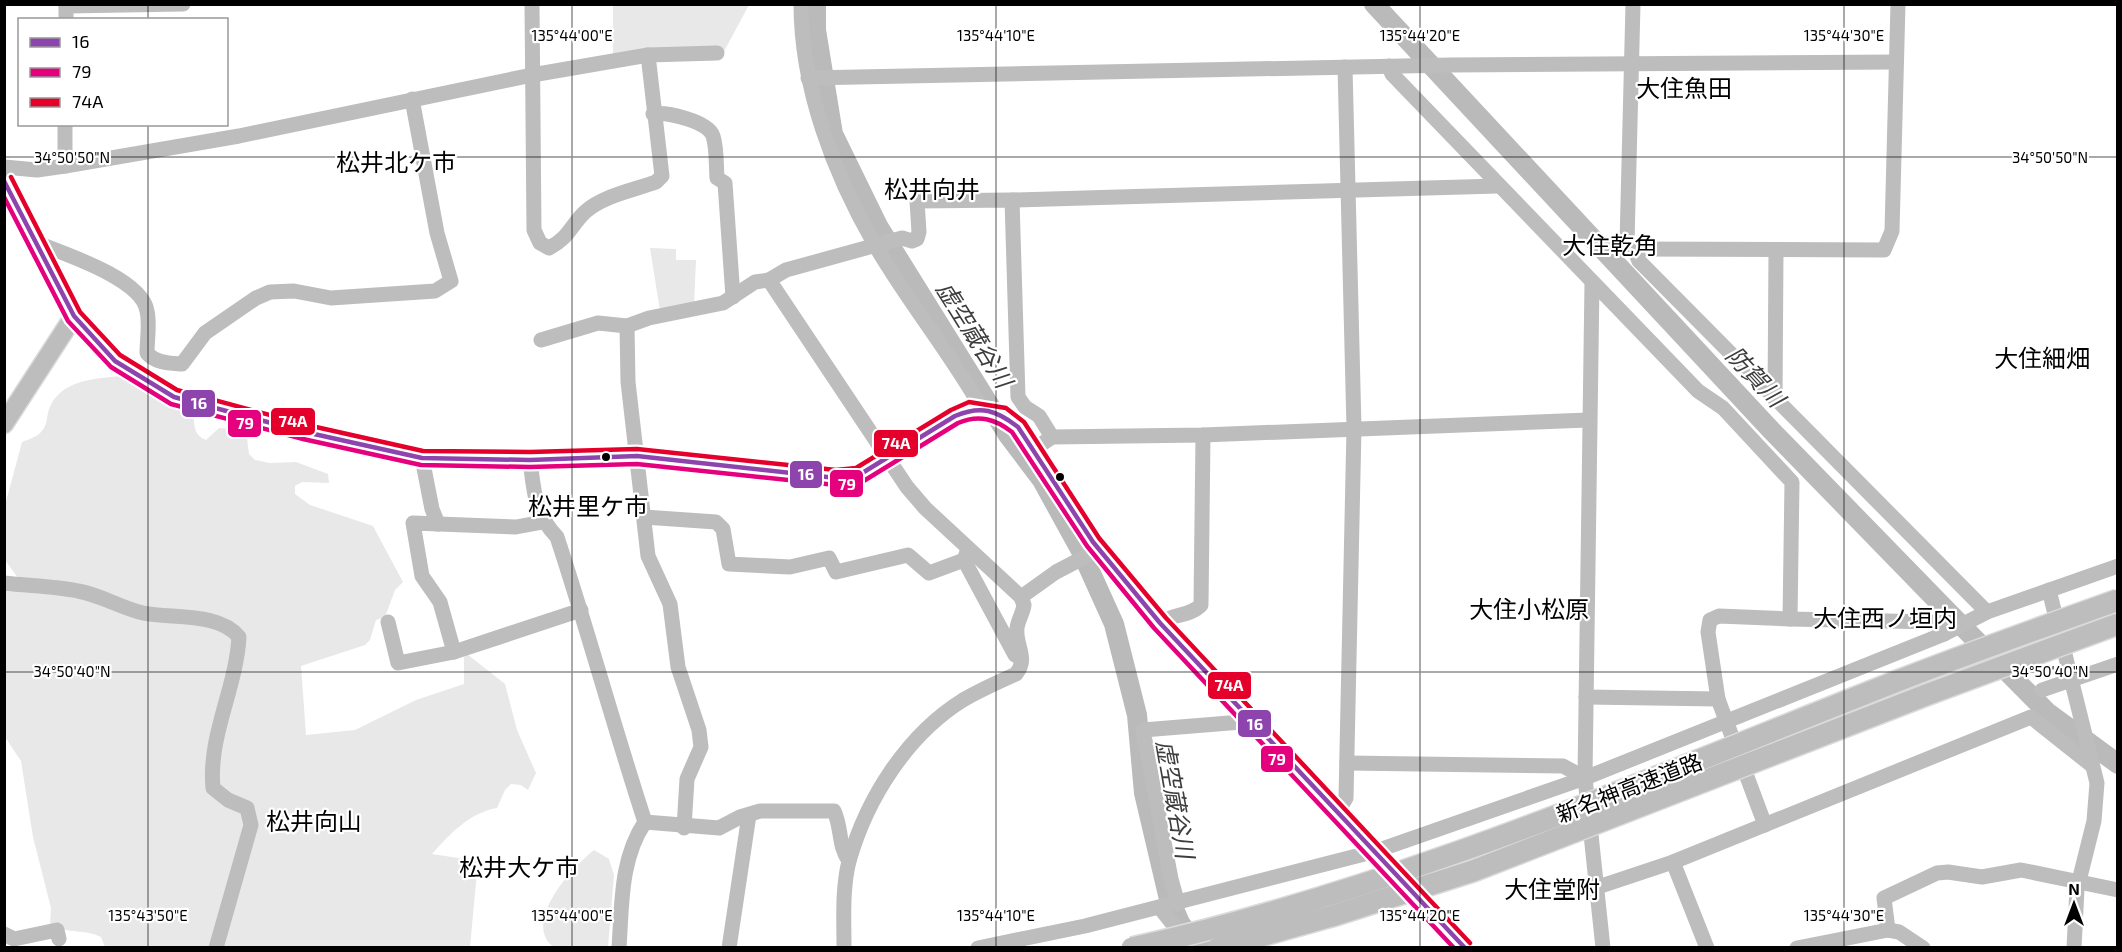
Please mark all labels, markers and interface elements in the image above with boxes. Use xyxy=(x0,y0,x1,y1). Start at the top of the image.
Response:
legend xyxy=(18,18,228,126)
text: 135°44'00"E xyxy=(531,26,613,44)
text: 135°44'10"E xyxy=(957,26,1035,44)
text: 135°44'20"E xyxy=(1380,26,1460,44)
text: 135°44'30"E xyxy=(1804,26,1884,44)
text: 16 xyxy=(72,30,89,52)
text: 79 xyxy=(72,60,92,82)
district label: 大住魚田 xyxy=(1636,73,1732,102)
text: 74A xyxy=(72,90,104,112)
district label: 松井北ケ市 xyxy=(336,147,456,176)
text: 34°50'50"N xyxy=(34,148,110,166)
text: 34°50'50"N xyxy=(2012,148,2088,166)
district label: 松井向井 xyxy=(884,174,980,203)
district label: 大住乾角 xyxy=(1562,230,1658,259)
water label: 虚空蔵谷川 xyxy=(931,275,1021,395)
water label: 防賀川 xyxy=(1721,340,1793,414)
district label: 大住細畑 xyxy=(1994,343,2090,372)
line badge: 16 xyxy=(181,389,216,418)
text: 16 xyxy=(191,393,207,412)
line badge: 74A xyxy=(270,407,316,436)
line badge: 79 xyxy=(227,409,262,438)
text: 74A xyxy=(278,411,308,430)
text: 79 xyxy=(236,413,254,432)
line badge: 74A xyxy=(873,429,919,458)
text: 74A xyxy=(881,433,911,452)
unlabelled marker xyxy=(600,451,612,463)
line badge: 16 xyxy=(789,460,823,489)
text: 16 xyxy=(798,464,814,483)
line badge: 79 xyxy=(829,469,864,498)
unlabelled marker xyxy=(1054,471,1066,483)
text: 79 xyxy=(838,474,856,493)
district label: 松井里ケ市 xyxy=(528,491,648,520)
district label: 大住小松原 xyxy=(1469,594,1589,623)
district label: 大住西ノ垣内 xyxy=(1813,603,1957,632)
text: 34°50'40"N xyxy=(33,662,111,680)
text: 34°50'40"N xyxy=(2011,662,2089,680)
line badge: 74A xyxy=(1207,671,1252,700)
text: 74A xyxy=(1214,675,1244,694)
line badge: 16 xyxy=(1237,709,1272,738)
text: 16 xyxy=(1247,714,1263,733)
water label: 虚空蔵谷川 xyxy=(1151,737,1201,864)
line badge: 79 xyxy=(1260,745,1294,773)
street label: 新名神高速道路 xyxy=(1552,747,1706,827)
text: 79 xyxy=(1268,749,1286,768)
district label: 松井向山 xyxy=(266,806,362,835)
district label: 松井大ケ市 xyxy=(459,852,579,881)
district label: 大住堂附 xyxy=(1504,874,1600,903)
north arrow xyxy=(2044,874,2104,934)
text: N xyxy=(2068,879,2080,898)
text: 135°43'50"E xyxy=(108,906,188,924)
text: 135°44'00"E xyxy=(531,906,613,924)
text: 135°44'10"E xyxy=(957,906,1035,924)
text: 135°44'20"E xyxy=(1380,906,1460,924)
text: 135°44'30"E xyxy=(1804,906,1884,924)

